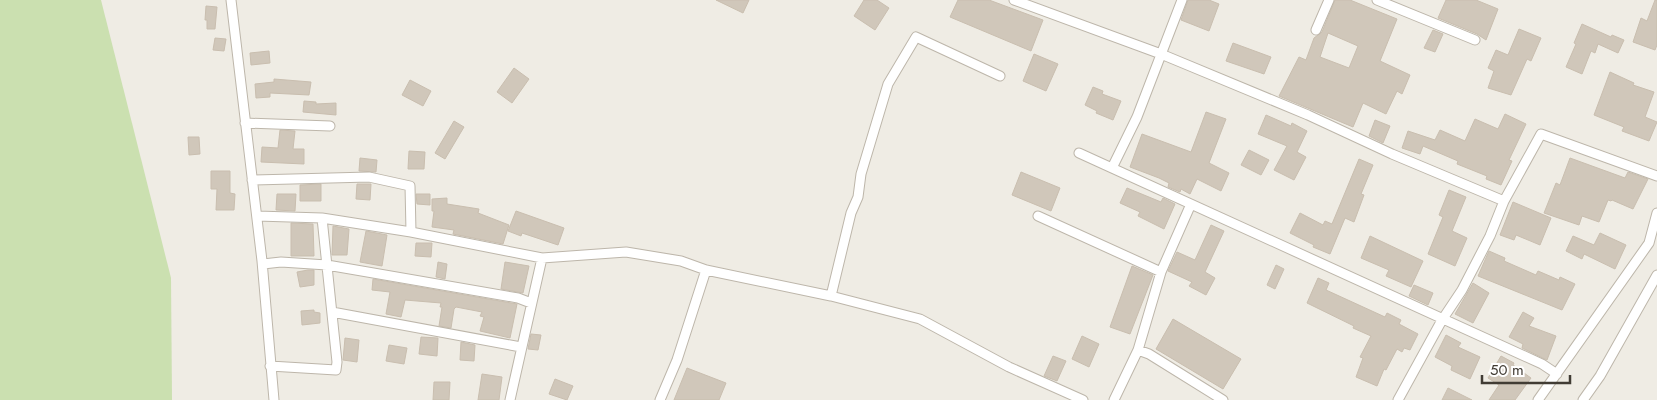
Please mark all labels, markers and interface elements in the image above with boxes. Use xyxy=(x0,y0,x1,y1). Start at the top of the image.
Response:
scale bar xyxy=(1482,352,1570,384)
text: 50 m xyxy=(1490,359,1524,381)

